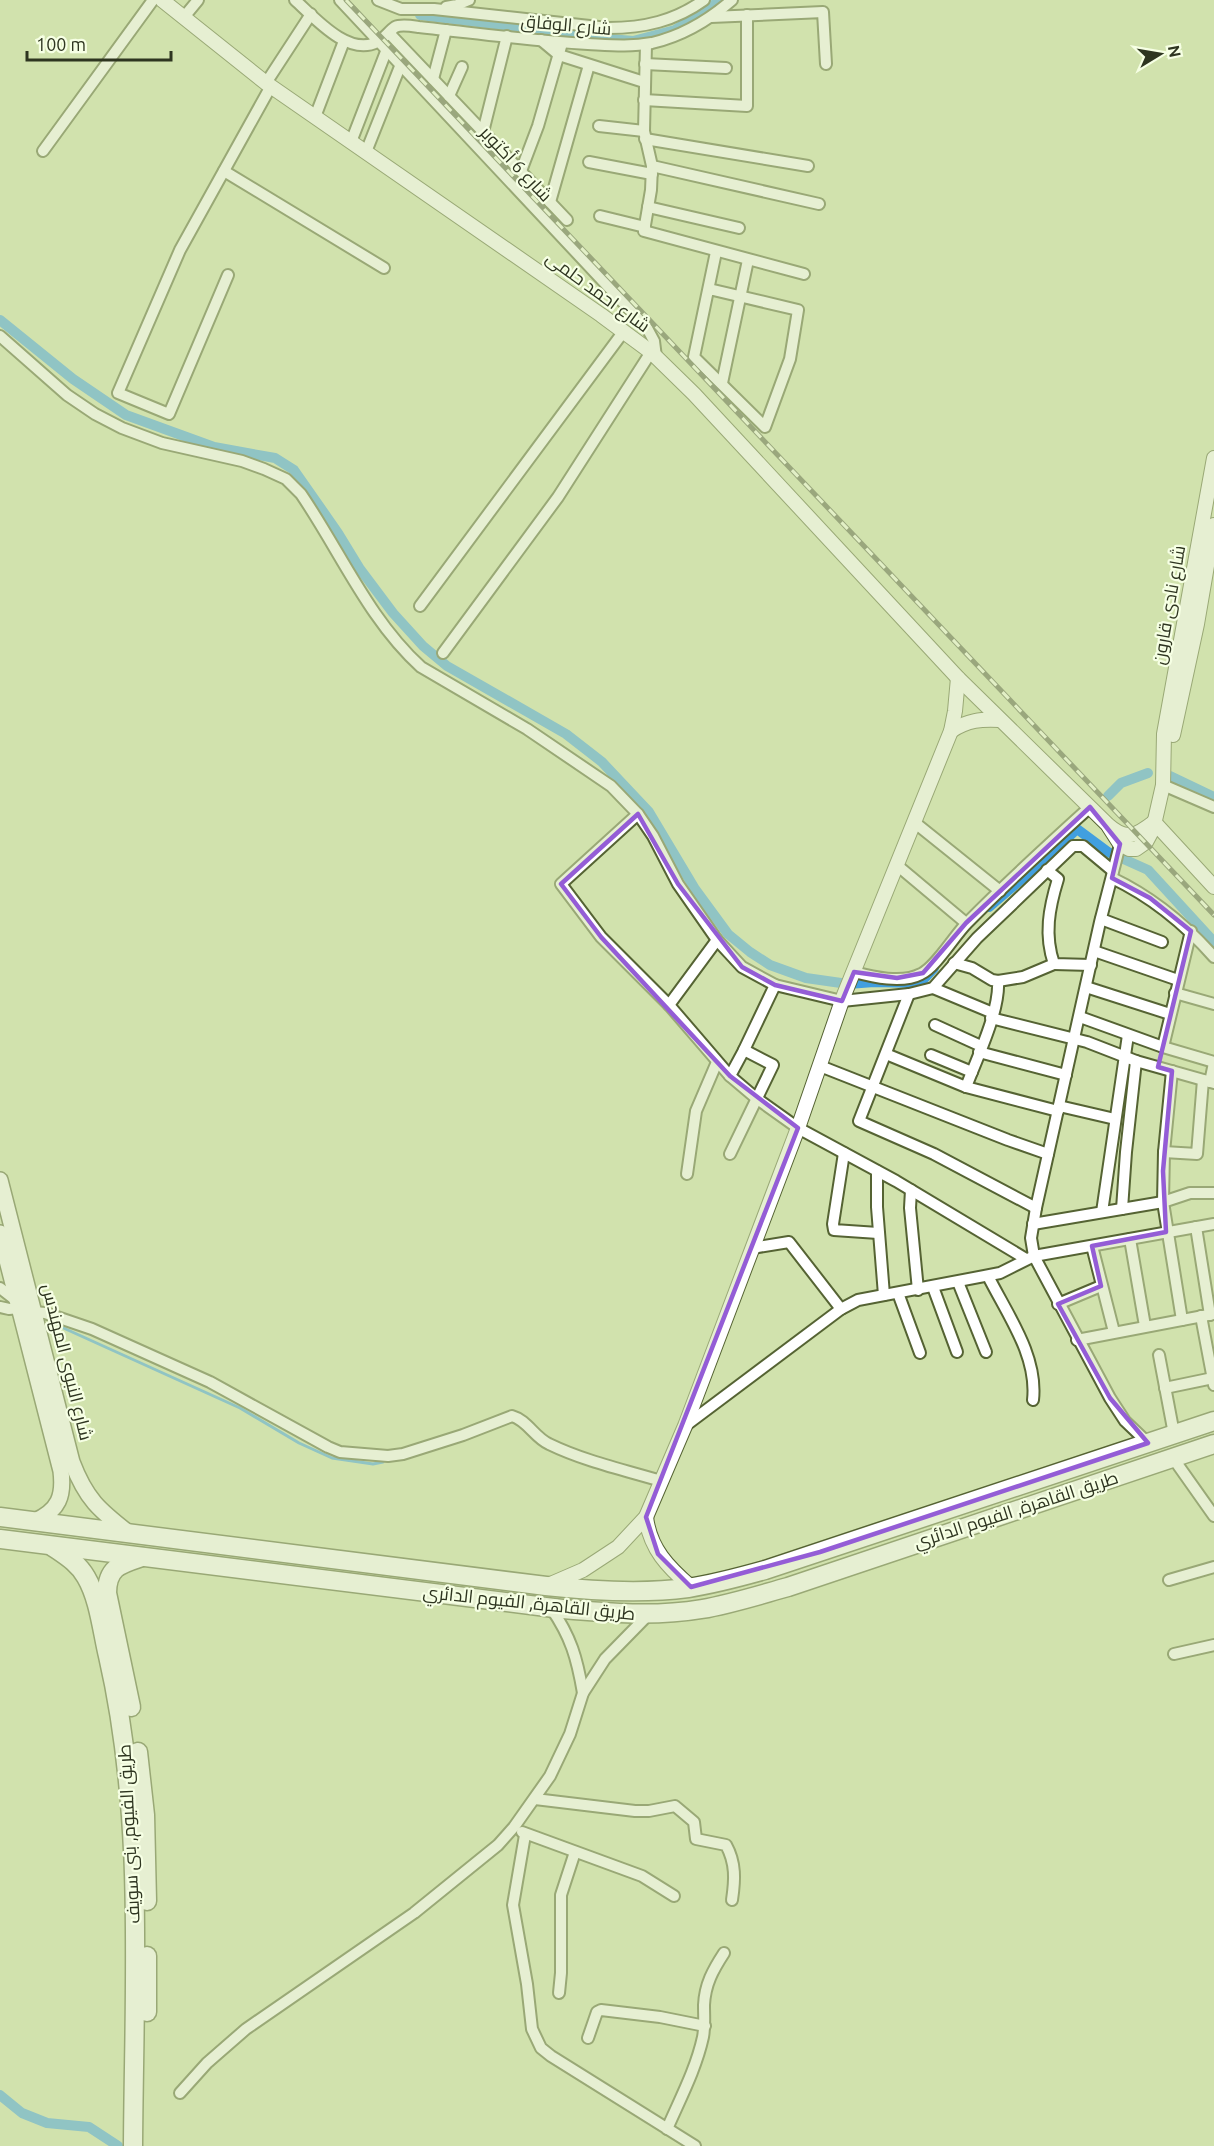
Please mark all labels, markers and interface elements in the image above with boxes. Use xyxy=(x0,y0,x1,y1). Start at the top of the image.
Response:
street label: شارع الوفاق xyxy=(520,10,612,41)
scale bar xyxy=(27,24,171,62)
north arrow xyxy=(1130,24,1190,84)
text: 100 m xyxy=(36,34,86,54)
text: N xyxy=(1165,44,1185,59)
street label: شارع 6 أكتوبر xyxy=(474,121,557,207)
street label: شارع احمد حلمى xyxy=(541,247,654,338)
street label: شارع نادى قارون xyxy=(1148,544,1191,667)
street label: شارع النبوى المهندس xyxy=(36,1281,97,1443)
street label: طريق القاهرة, الفيوم الدائري xyxy=(911,1467,1122,1556)
street label: طريق القاهرة, الفيوم الدائري xyxy=(421,1581,636,1628)
street label: طريق الفيوم, بنى سويف xyxy=(113,1743,146,1924)

